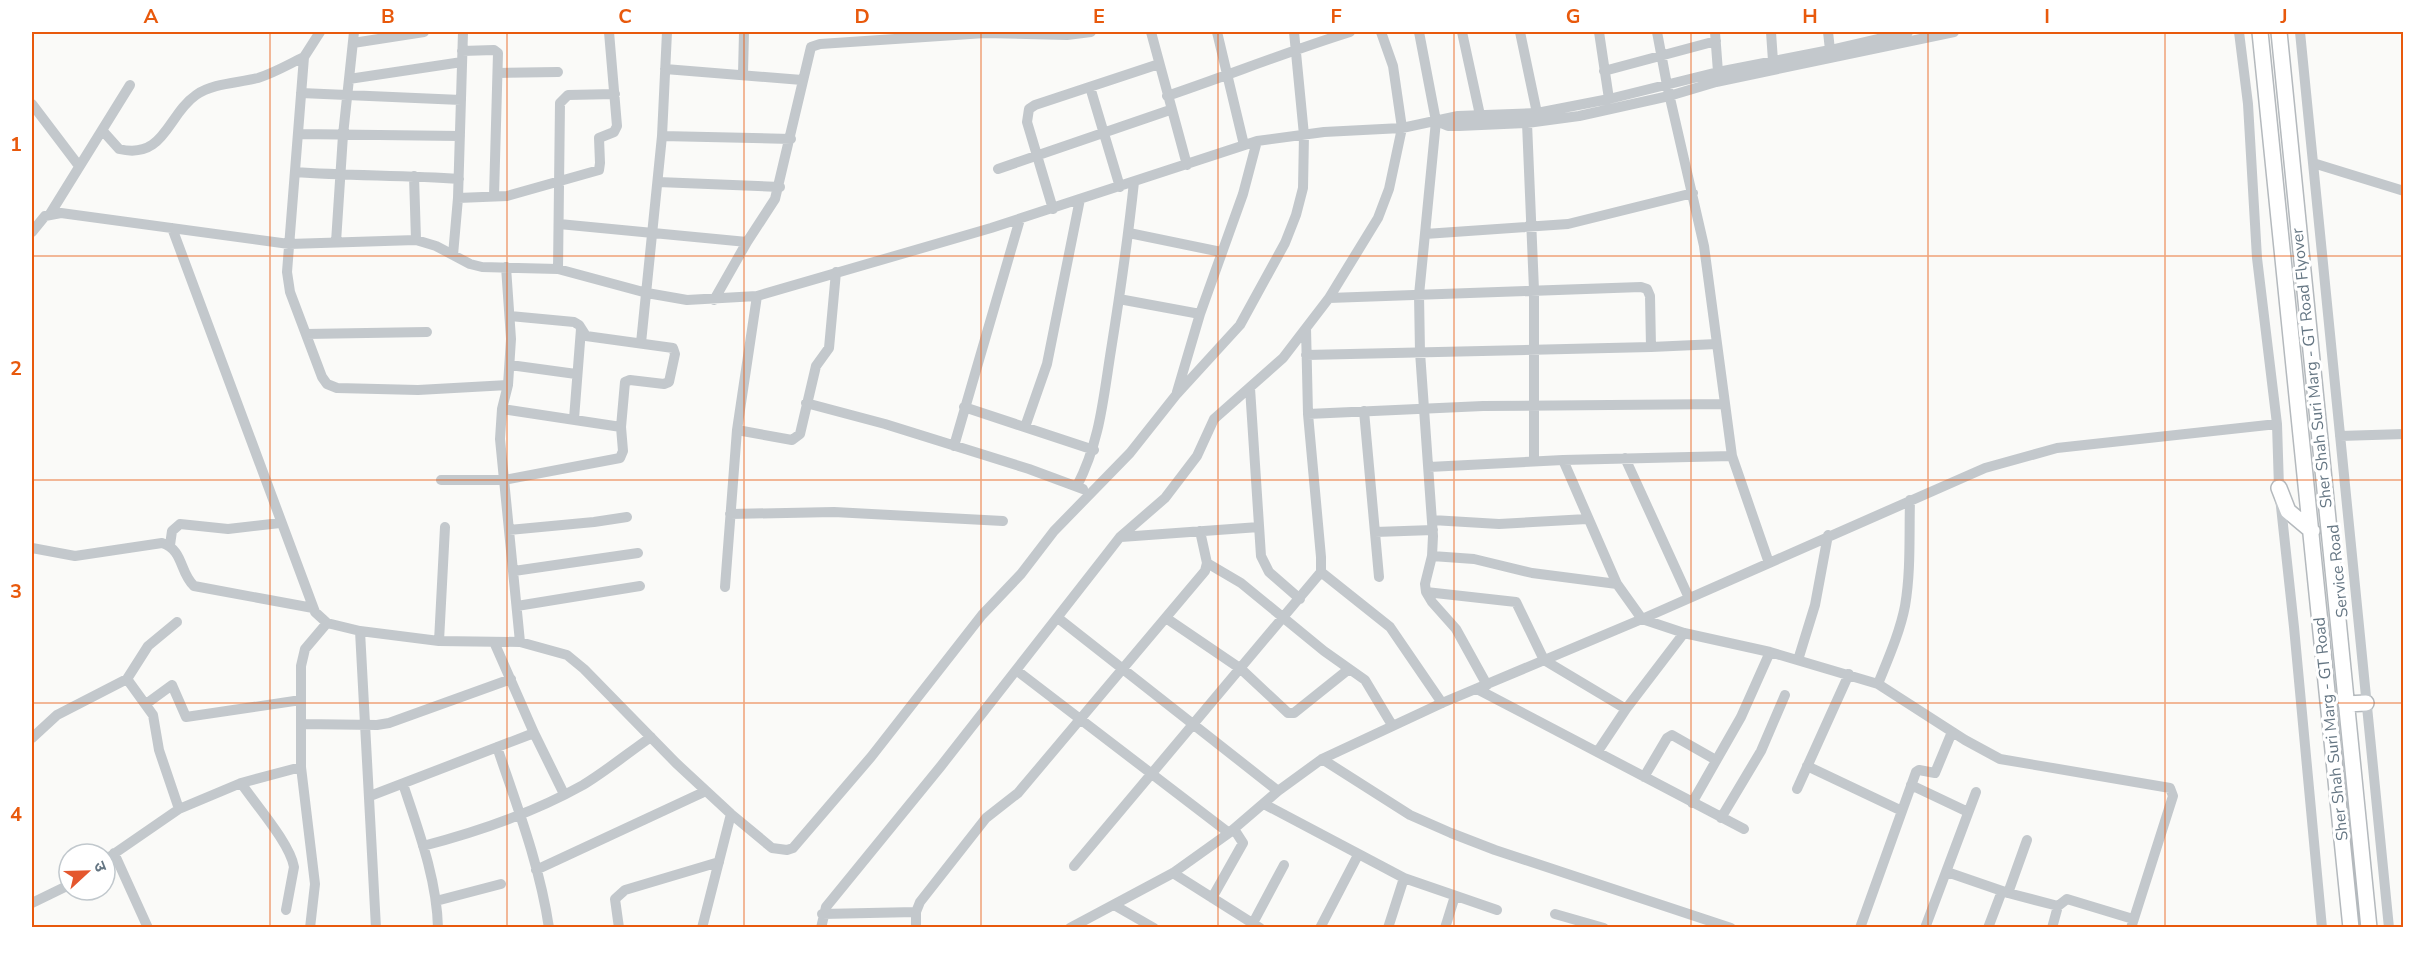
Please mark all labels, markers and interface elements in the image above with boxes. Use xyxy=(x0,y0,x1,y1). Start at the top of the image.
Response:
text: A xyxy=(144,3,159,30)
text: B xyxy=(381,3,395,30)
text: C xyxy=(618,3,632,30)
text: D xyxy=(854,3,870,30)
text: E xyxy=(1093,3,1105,30)
text: F xyxy=(1330,3,1342,30)
text: G xyxy=(1566,3,1580,30)
text: H xyxy=(1802,3,1818,30)
text: I xyxy=(2044,3,2050,30)
text: J xyxy=(2279,3,2288,30)
text: 1 xyxy=(10,131,22,158)
street label: Sher Shah Suri Marg - GT Road Flyover xyxy=(2286,227,2338,509)
text: 2 xyxy=(10,355,22,382)
street label: Service Road xyxy=(2322,523,2354,619)
text: 3 xyxy=(10,578,22,605)
street label: Sher Shah Suri Marg - GT Road xyxy=(2308,616,2354,842)
text: 4 xyxy=(10,801,22,828)
north arrow xyxy=(57,842,117,902)
text: उ xyxy=(88,858,112,876)

